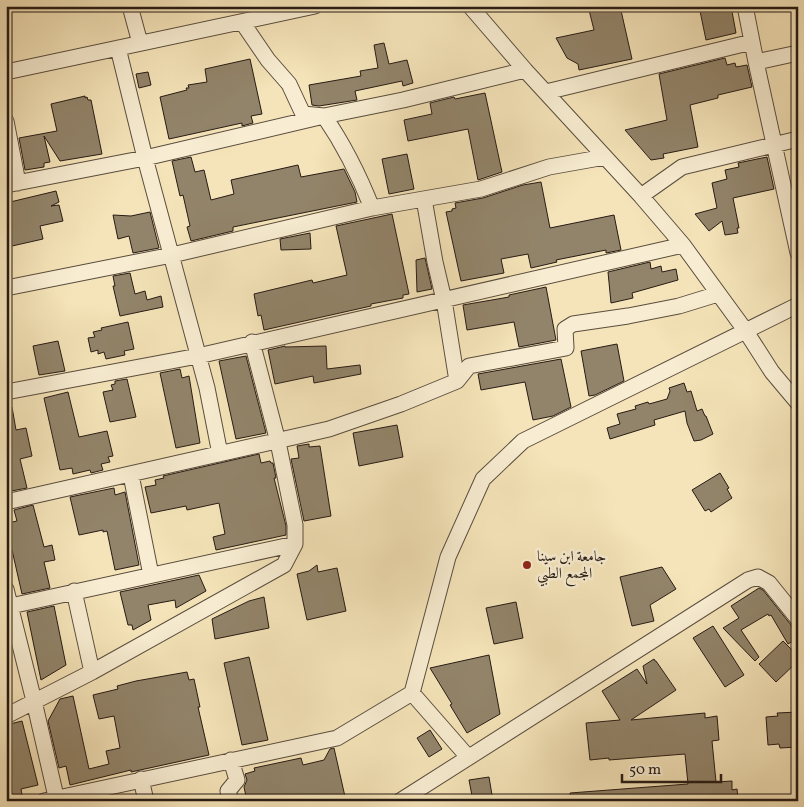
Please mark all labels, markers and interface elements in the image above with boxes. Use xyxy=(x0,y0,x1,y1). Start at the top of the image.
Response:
place label: جامعة ابن سينا المجمع الطبي xyxy=(537,547,606,587)
marker: جامعة ابن سينا المجمع الطبي xyxy=(521,559,533,571)
scale bar xyxy=(622,752,720,784)
text: 50 m xyxy=(629,760,661,781)

